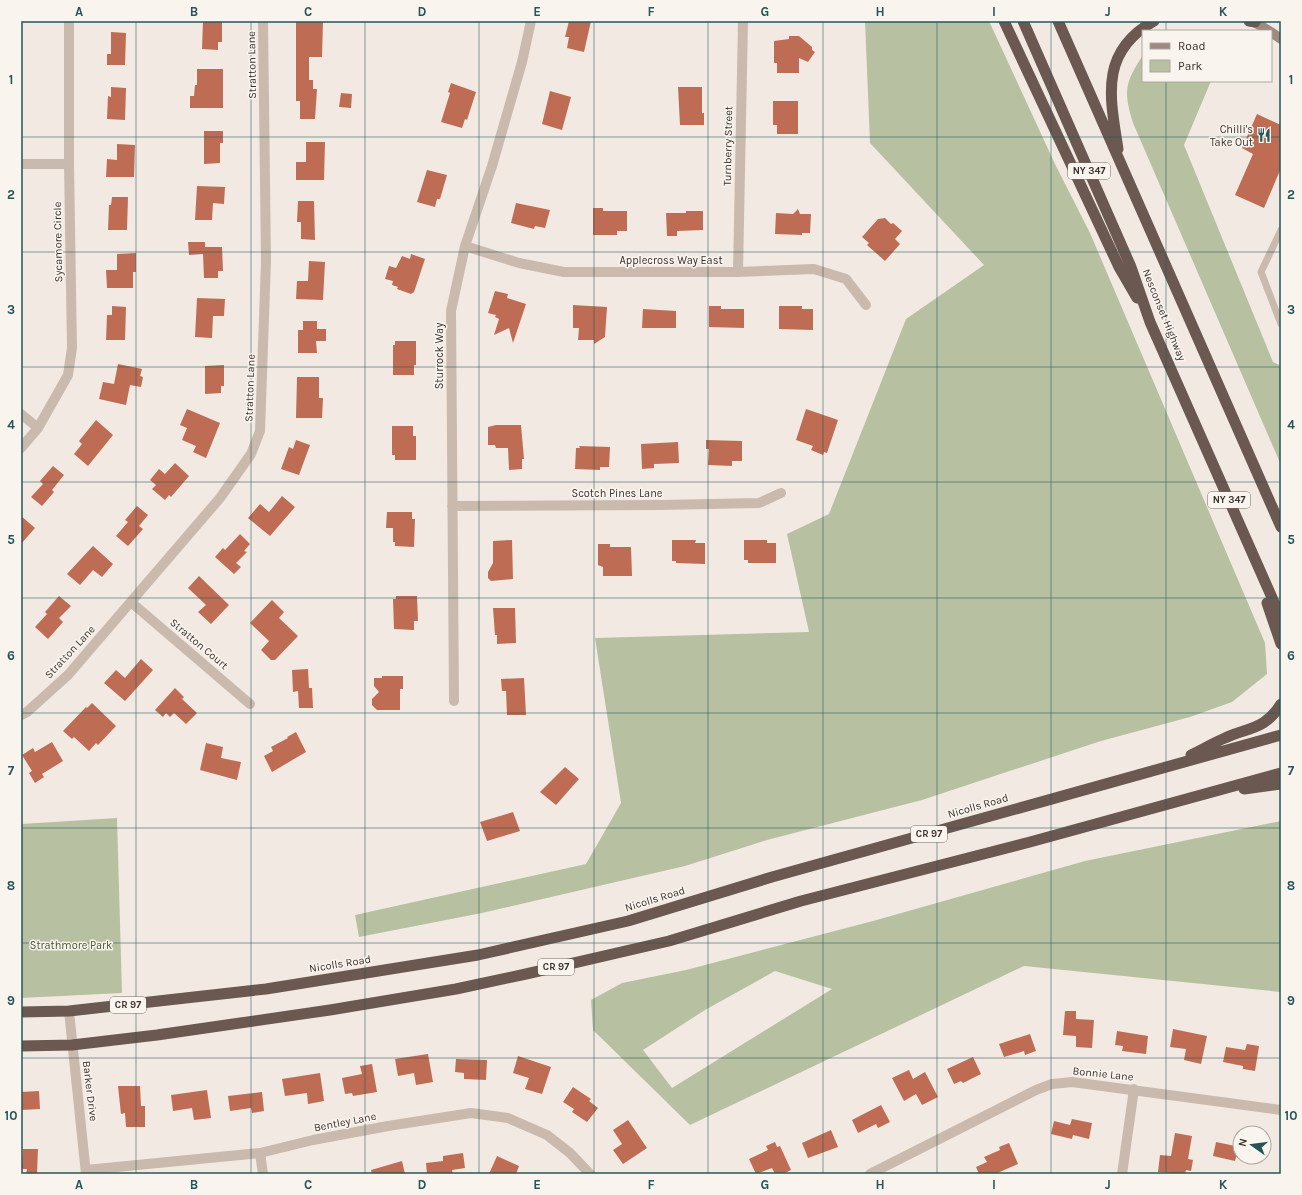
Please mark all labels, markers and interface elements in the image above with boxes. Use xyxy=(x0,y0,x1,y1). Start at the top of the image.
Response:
text: A xyxy=(75,4,83,19)
text: B xyxy=(190,4,198,19)
text: C xyxy=(304,4,312,19)
text: D xyxy=(418,4,427,19)
text: E xyxy=(533,4,541,19)
text: F xyxy=(647,4,655,19)
text: G xyxy=(761,4,769,19)
text: H xyxy=(875,4,885,19)
text: I xyxy=(992,4,996,19)
text: J xyxy=(1105,4,1111,19)
text: K xyxy=(1219,4,1228,19)
legend xyxy=(1142,30,1272,82)
street label: Stratton Lane xyxy=(245,31,259,99)
text: Road xyxy=(1178,39,1206,53)
text: Park xyxy=(1178,59,1203,73)
text: 1 xyxy=(9,72,13,87)
text: 1 xyxy=(1289,72,1293,87)
street label: Turnberry Street xyxy=(721,106,735,186)
place label: Chilli's Take Out xyxy=(1210,123,1253,149)
restaurant icon: Chilli's Take Out xyxy=(1256,127,1272,143)
road number: NY 347 xyxy=(1068,163,1110,179)
text: 2 xyxy=(7,187,15,202)
text: 2 xyxy=(1287,187,1295,202)
street label: Sycamore Circle xyxy=(51,201,65,282)
street label: Applecross Way East xyxy=(619,254,723,267)
street label: Nesconset Highway xyxy=(1140,267,1188,363)
text: 3 xyxy=(7,302,15,317)
text: 3 xyxy=(1287,302,1295,317)
street label: Sturrock Way xyxy=(433,323,446,389)
street label: Stratton Lane xyxy=(242,354,258,422)
text: 4 xyxy=(7,417,15,432)
text: 4 xyxy=(1287,417,1295,432)
street label: Scotch Pines Lane xyxy=(572,487,663,500)
road number: NY 347 xyxy=(1208,492,1250,508)
text: 5 xyxy=(7,532,15,547)
text: 5 xyxy=(1287,532,1295,547)
street label: Stratton Court xyxy=(167,616,231,672)
street label: Stratton Lane xyxy=(42,623,98,681)
text: 6 xyxy=(7,648,15,663)
text: 6 xyxy=(1287,648,1295,663)
text: 7 xyxy=(8,763,15,778)
text: 7 xyxy=(1288,763,1295,778)
street label: Nicolls Road xyxy=(946,791,1010,821)
road number: CR 97 xyxy=(911,826,947,842)
text: 8 xyxy=(7,878,15,893)
text: 8 xyxy=(1287,878,1295,893)
street label: Nicolls Road xyxy=(623,884,687,914)
park label: Strathmore Park xyxy=(30,939,112,952)
street label: Nicolls Road xyxy=(308,953,372,975)
road number: CR 97 xyxy=(538,959,574,975)
text: 9 xyxy=(7,993,15,1008)
text: 9 xyxy=(1287,993,1295,1008)
road number: CR 97 xyxy=(110,997,146,1013)
street label: Barker Drive xyxy=(80,1060,100,1122)
street label: Bonnie Lane xyxy=(1072,1064,1134,1084)
text: 10 xyxy=(5,1108,17,1123)
text: 10 xyxy=(1285,1108,1297,1123)
street label: Bentley Lane xyxy=(313,1110,378,1134)
north arrow xyxy=(1232,1125,1272,1165)
text: N xyxy=(1236,1137,1250,1148)
text: A xyxy=(75,1177,83,1192)
text: B xyxy=(190,1177,198,1192)
text: C xyxy=(304,1177,312,1192)
text: D xyxy=(418,1177,427,1192)
text: E xyxy=(533,1177,541,1192)
text: F xyxy=(647,1177,655,1192)
text: G xyxy=(761,1177,769,1192)
text: H xyxy=(875,1177,885,1192)
text: I xyxy=(992,1177,996,1192)
text: J xyxy=(1105,1177,1111,1192)
text: K xyxy=(1219,1177,1228,1192)

